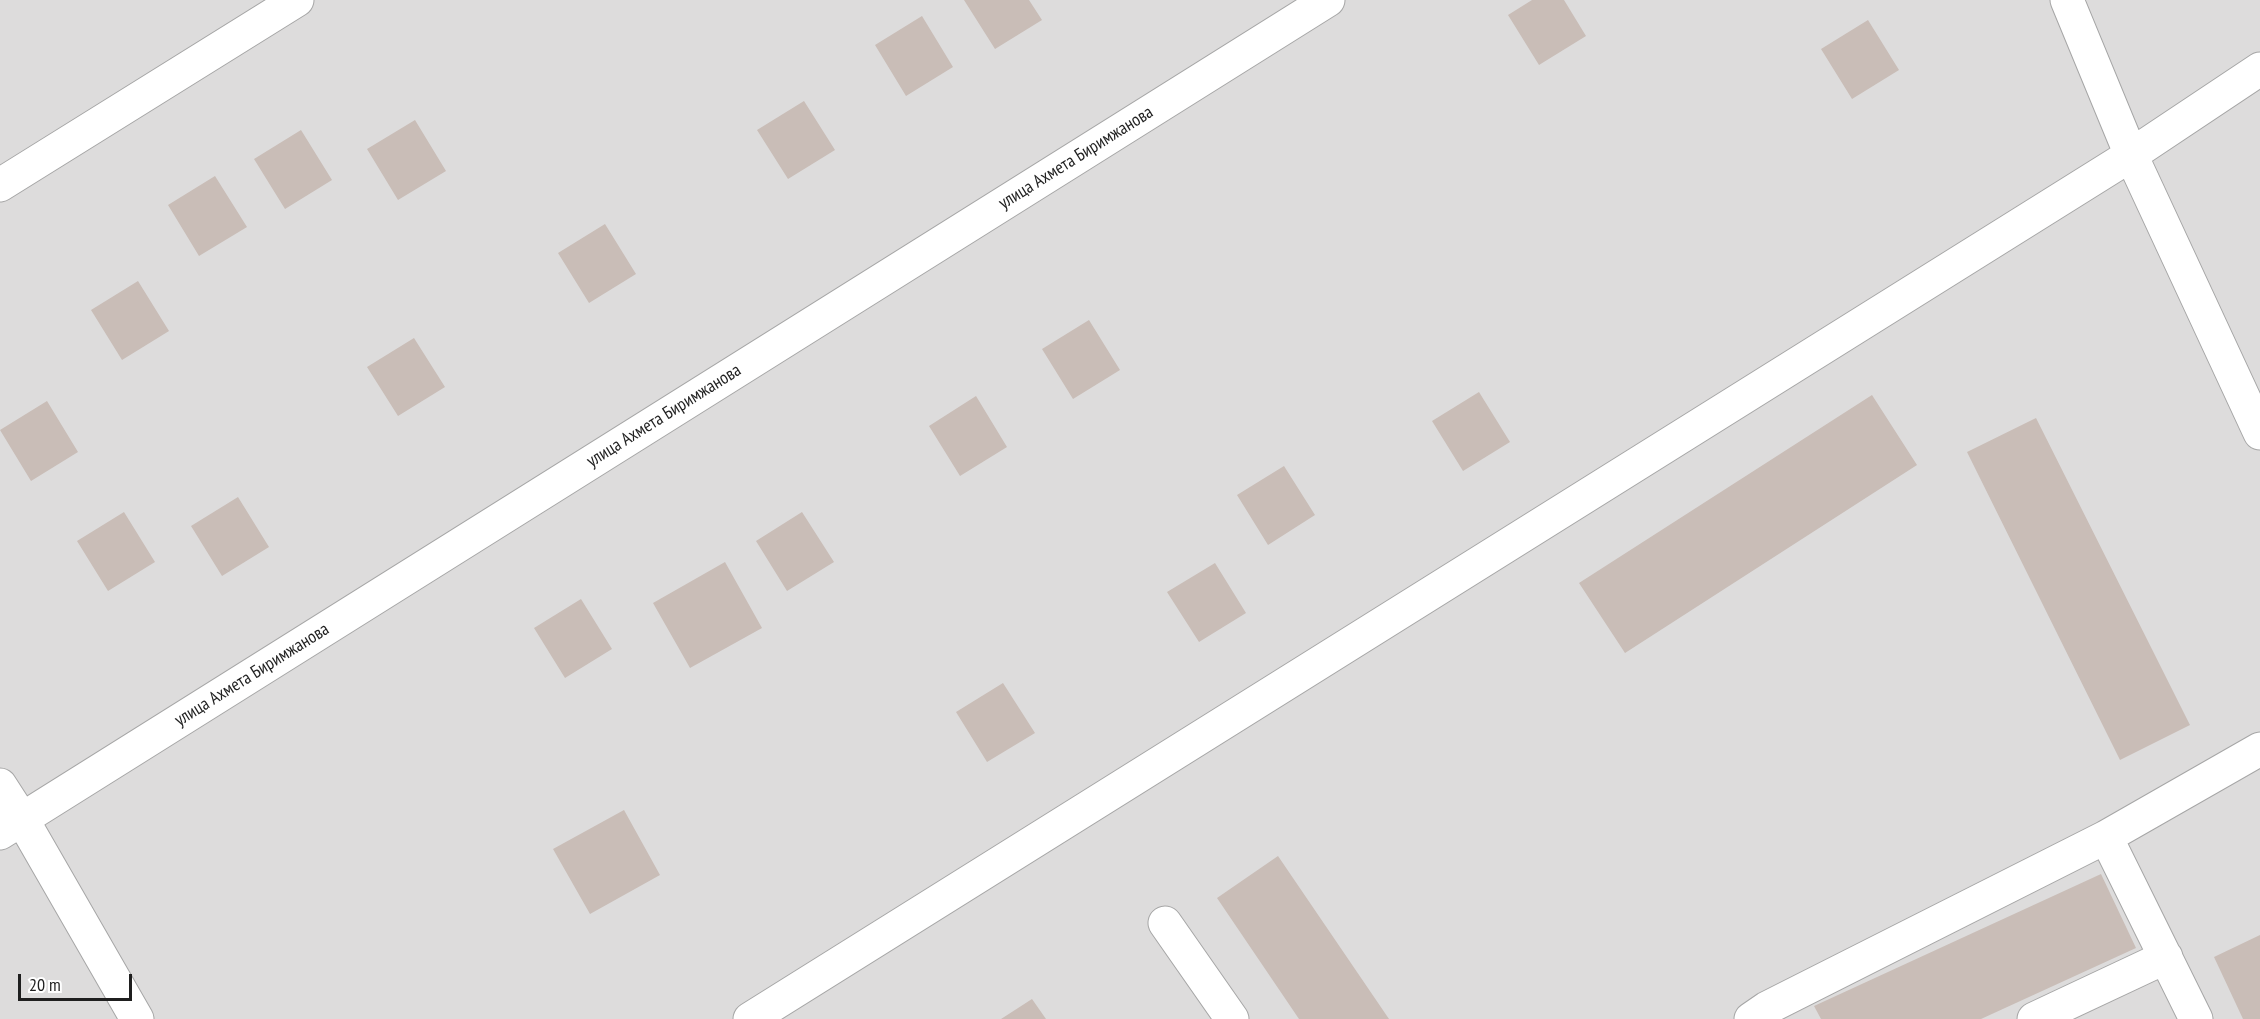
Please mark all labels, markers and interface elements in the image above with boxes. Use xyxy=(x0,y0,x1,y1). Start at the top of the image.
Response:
street label: улица Ахмета Биримжанова xyxy=(995,102,1157,214)
street label: улица Ахмета Биримжанова xyxy=(583,360,745,472)
street label: улица Ахмета Биримжанова xyxy=(171,619,333,731)
scale bar xyxy=(21,962,135,1000)
text: 20 m xyxy=(29,973,61,996)

